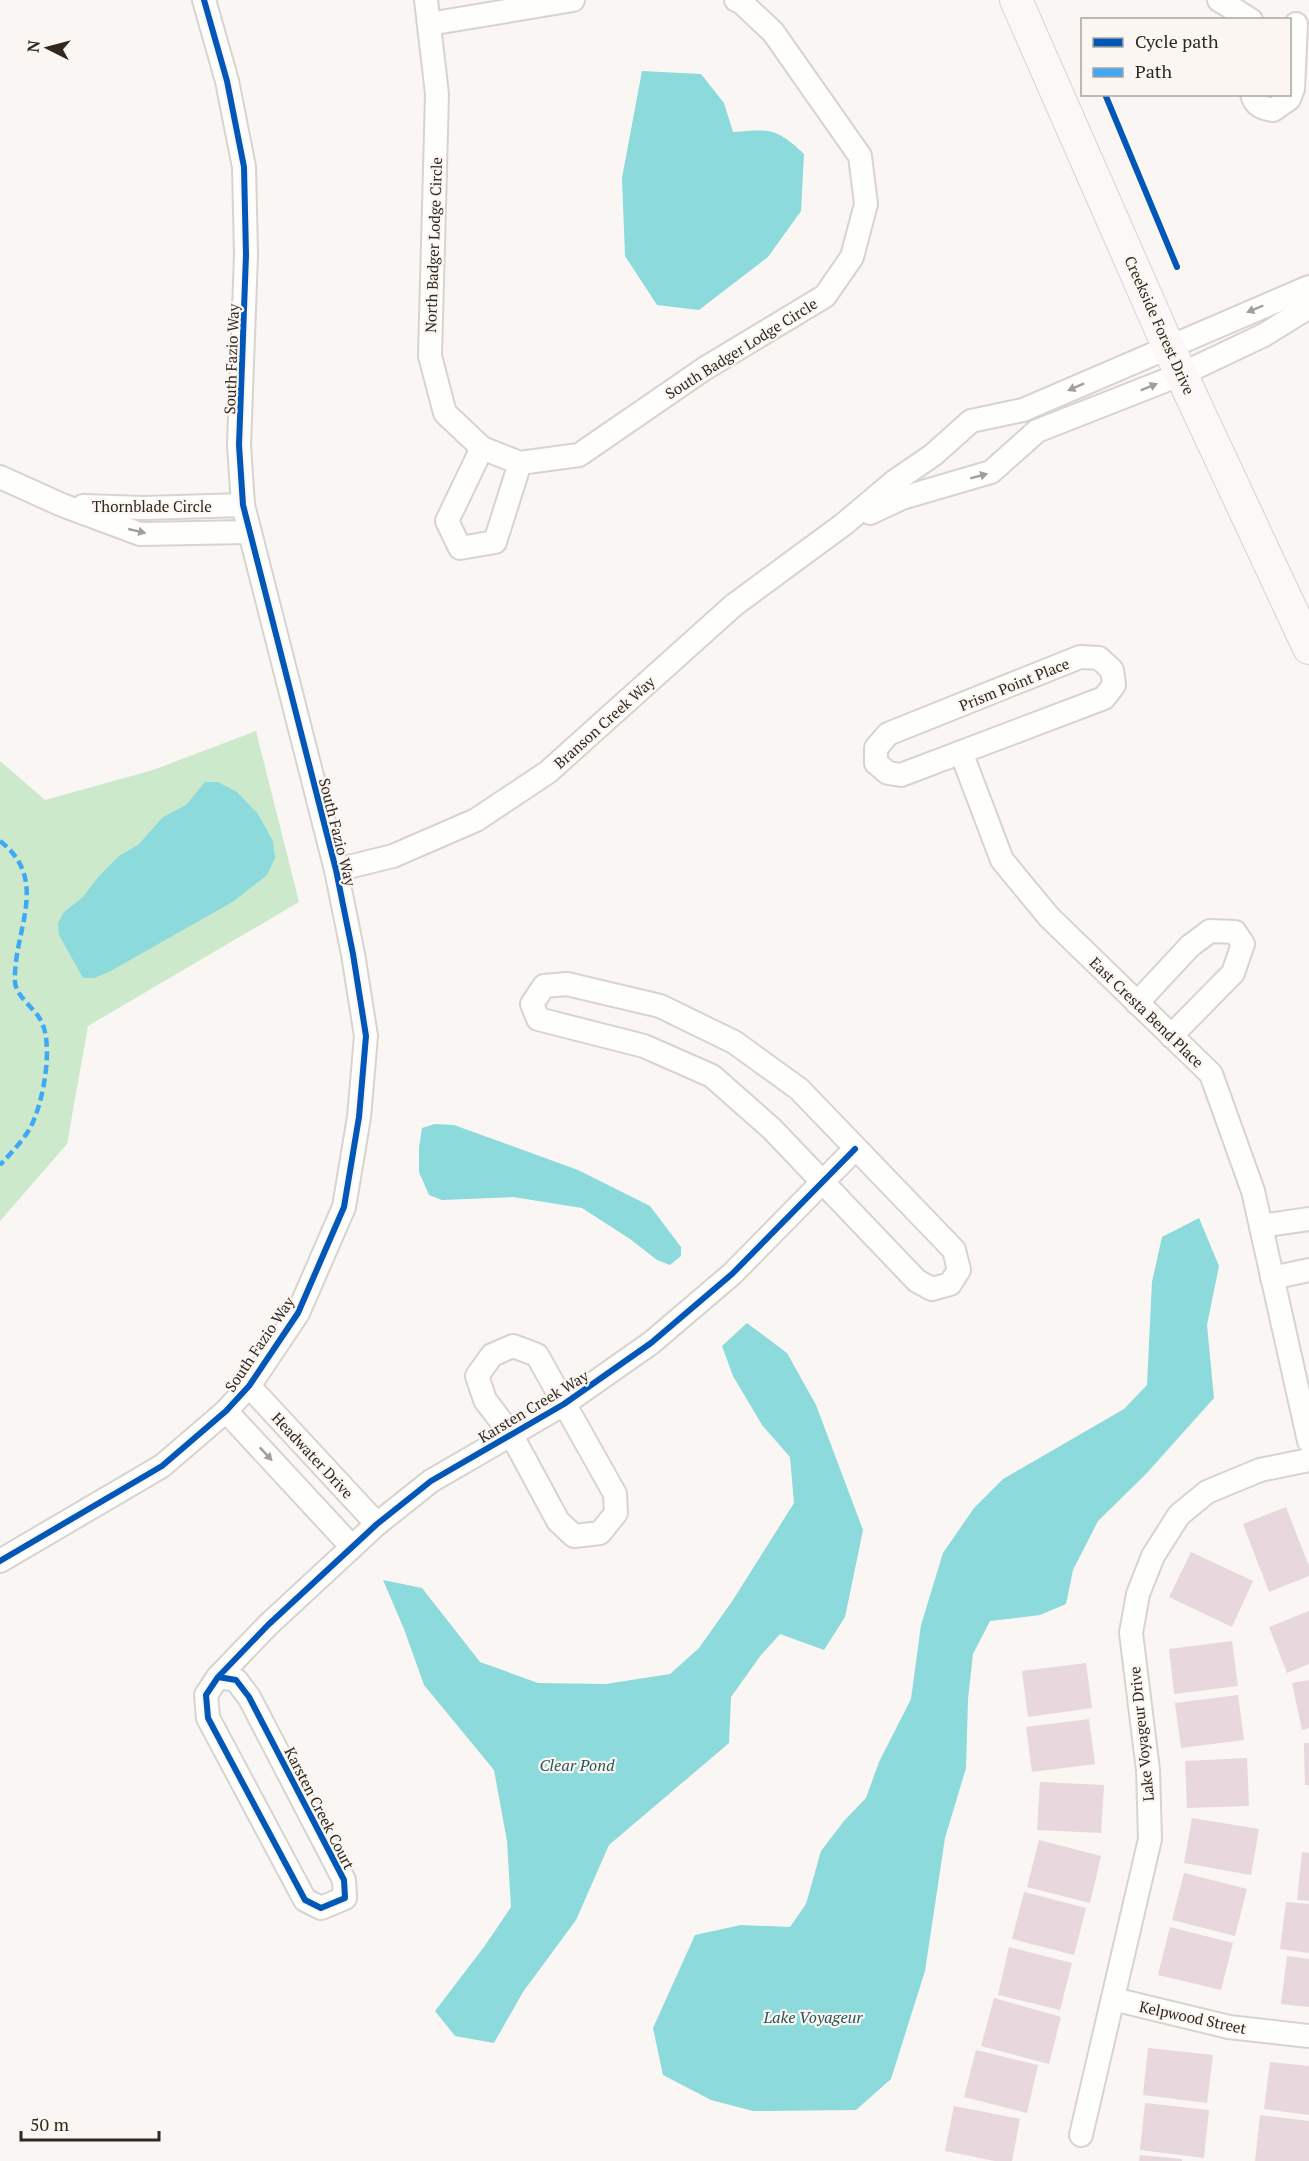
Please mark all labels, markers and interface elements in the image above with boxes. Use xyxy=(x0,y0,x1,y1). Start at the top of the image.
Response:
north arrow xyxy=(18,18,78,78)
legend xyxy=(1081,18,1291,96)
text: Cycle path xyxy=(1135,29,1219,53)
text: N xyxy=(22,39,45,54)
text: Path xyxy=(1135,59,1172,83)
street label: North Badger Lodge Circle xyxy=(420,157,446,333)
street label: Creekside Forest Drive xyxy=(1120,252,1200,398)
street label: South Badger Lodge Circle xyxy=(661,293,821,403)
street label: South Fazio Way xyxy=(219,303,243,415)
one-way arrow xyxy=(1246,305,1264,314)
one-way arrow xyxy=(1140,381,1158,391)
one-way arrow xyxy=(1068,382,1085,391)
one-way arrow xyxy=(970,470,988,480)
street label: Thornblade Circle xyxy=(92,496,212,516)
one-way arrow xyxy=(128,527,146,537)
street label: Prism Point Place xyxy=(956,653,1072,715)
street label: Branson Creek Way xyxy=(549,671,659,773)
street label: South Fazio Way xyxy=(315,776,361,889)
street label: East Cresta Bend Place xyxy=(1086,952,1208,1072)
street label: South Fazio Way xyxy=(220,1292,298,1395)
street label: Karsten Creek Way xyxy=(474,1365,592,1447)
street label: Headwater Drive xyxy=(268,1408,358,1502)
one-way arrow xyxy=(259,1446,272,1461)
street label: Lake Voyageur Drive xyxy=(1124,1666,1158,1802)
street label: Karsten Creek Court xyxy=(281,1743,360,1873)
water label: Clear Pond xyxy=(539,1754,615,1776)
street label: Kelpwood Street xyxy=(1138,1996,1249,2038)
water label: Lake Voyageur xyxy=(762,2006,863,2028)
scale bar xyxy=(21,2104,159,2142)
text: 50 m xyxy=(30,2112,70,2136)

